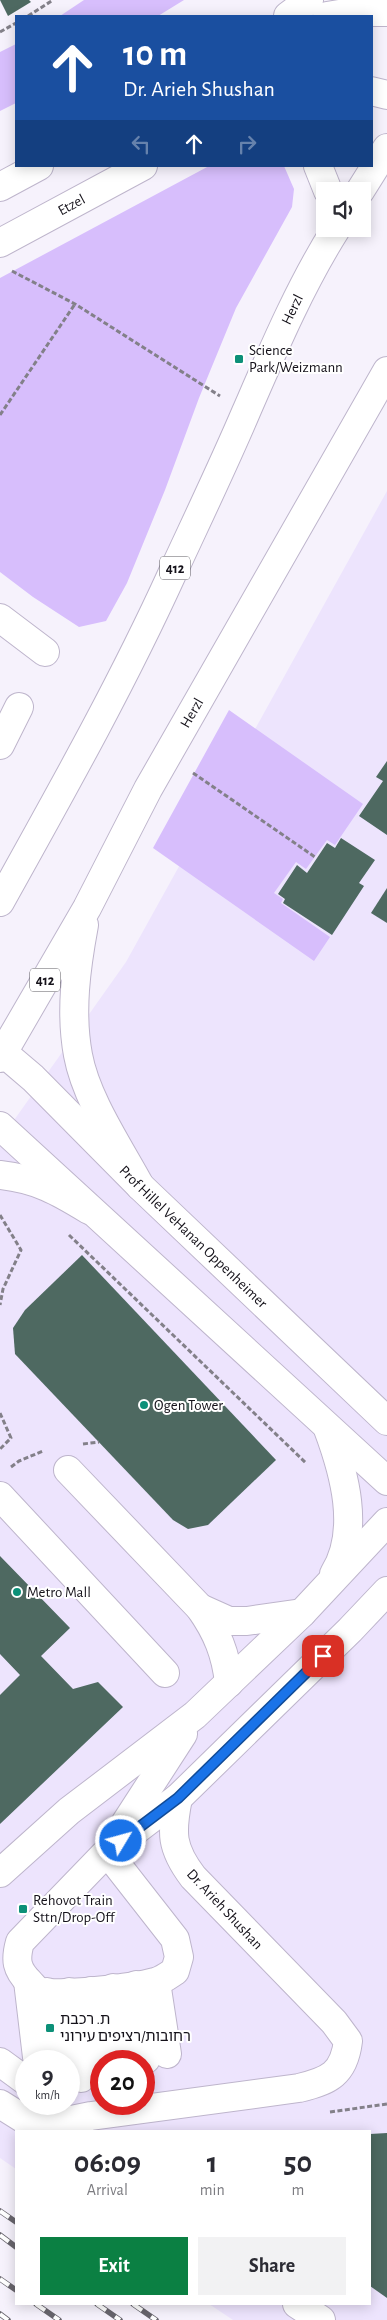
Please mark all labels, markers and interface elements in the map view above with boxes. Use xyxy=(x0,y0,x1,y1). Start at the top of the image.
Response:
icon: ahead xyxy=(40,35,105,100)
text: 10 m xyxy=(123,37,187,72)
text: Dr. Arieh Shushan xyxy=(123,78,275,100)
icon: left xyxy=(127,130,155,158)
icon: ahead xyxy=(180,130,208,158)
icon: right xyxy=(233,130,261,158)
map controls xyxy=(316,182,371,237)
button: sound xyxy=(316,182,371,237)
street label: Etzel xyxy=(56,192,88,218)
street label: Herzl xyxy=(279,292,306,327)
place label: Science Park/Weizmann xyxy=(249,343,343,375)
marker: Science Park/Weizmann xyxy=(233,353,245,365)
road number: 412 xyxy=(160,556,190,580)
street label: Herzl xyxy=(178,696,206,730)
road number: 412 xyxy=(30,968,60,992)
street label: Prof Hillel VeHanan Oppenheimer xyxy=(116,1163,270,1311)
place label: Ogen Tower xyxy=(154,1398,223,1413)
marker: Ogen Tower xyxy=(138,1399,150,1411)
place label: Metro Mall xyxy=(27,1585,91,1600)
marker: Metro Mall xyxy=(11,1586,23,1598)
pin xyxy=(302,1635,344,1677)
icon: arrive xyxy=(309,1642,337,1670)
position arrow xyxy=(94,1814,146,1866)
street label: Dr. Arieh Shushan xyxy=(184,1866,265,1952)
place label: Rehovot Train Sttn/Drop-Off xyxy=(33,1893,116,1925)
marker: Rehovot Train Sttn/Drop-Off xyxy=(17,1903,29,1915)
place label: ת. רכבת רחובות/רציפים עירוני xyxy=(60,2012,191,2044)
marker: ת. רכבת רחובות/רציפים עירוני xyxy=(44,2022,56,2034)
speed limit sign: 20 xyxy=(90,2050,155,2115)
text: 9 xyxy=(41,2064,54,2089)
text: km/h xyxy=(35,2089,60,2101)
text: 06:09 xyxy=(74,2148,141,2178)
text: 1 xyxy=(207,2148,218,2178)
text: 50 xyxy=(284,2148,312,2178)
text: Arrival xyxy=(87,2182,128,2198)
text: min xyxy=(200,2182,225,2198)
text: m xyxy=(291,2182,304,2198)
button: Exit xyxy=(40,2237,188,2295)
button: Share xyxy=(198,2237,346,2295)

